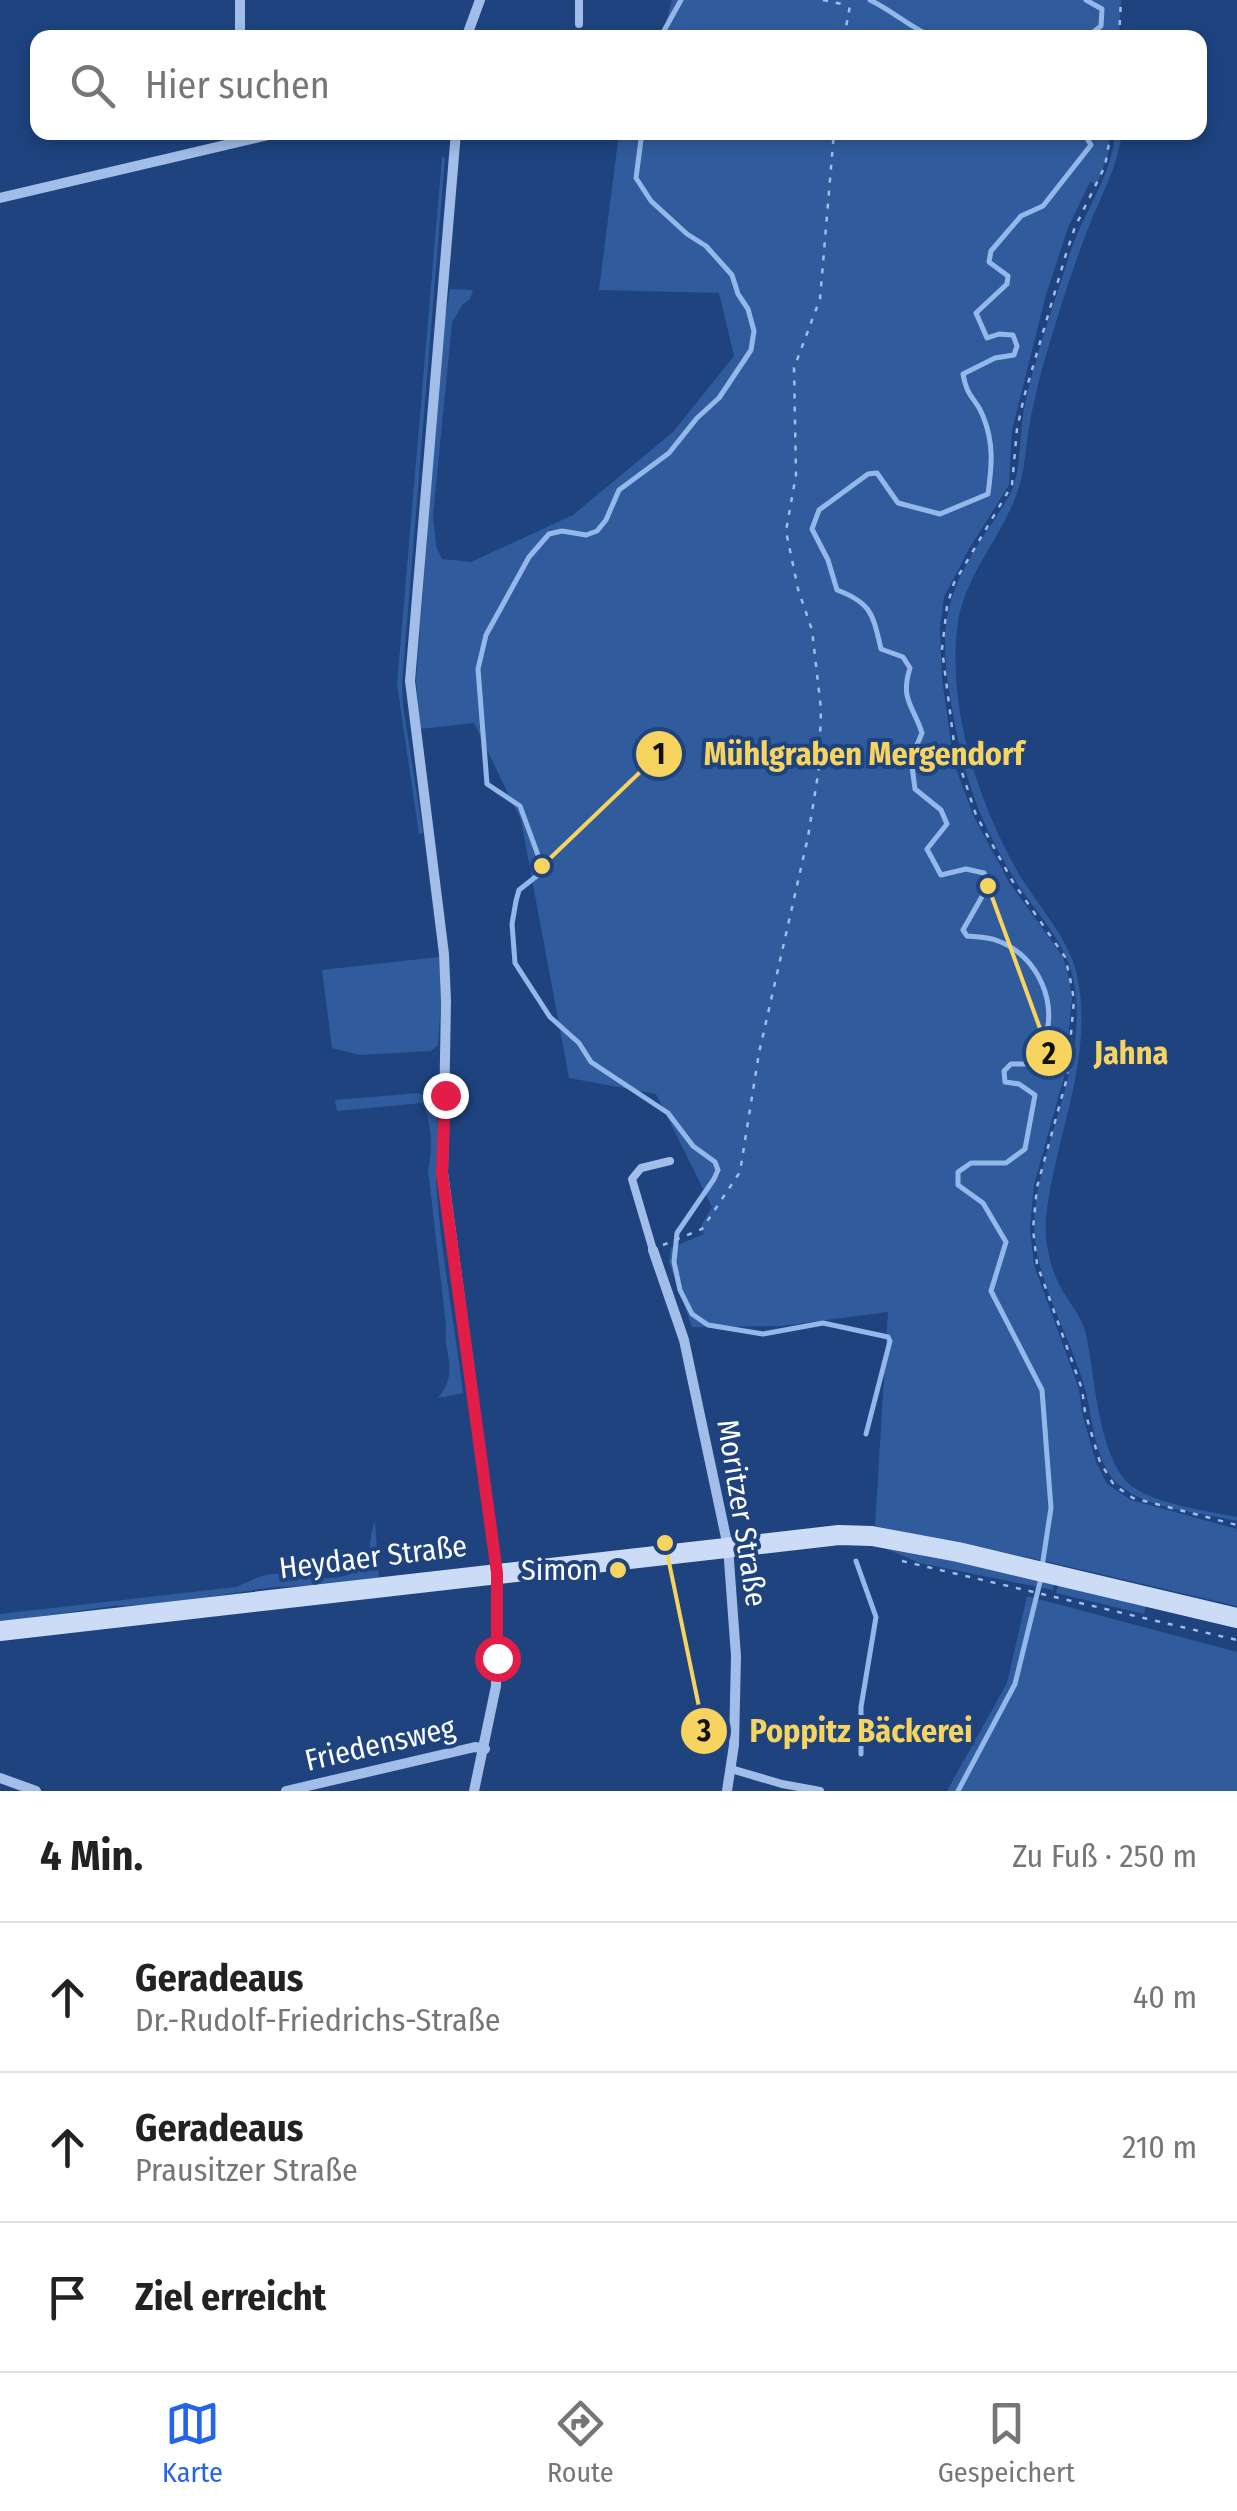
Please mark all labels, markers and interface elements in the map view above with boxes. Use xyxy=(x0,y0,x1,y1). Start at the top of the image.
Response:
search box xyxy=(30,30,1207,140)
icon: search xyxy=(65,58,120,113)
text: Hier suchen xyxy=(145,62,330,108)
callout: Mühlgraben Mergendorf xyxy=(634,723,1044,785)
text: Mühlgraben Mergendorf xyxy=(704,735,1027,773)
text: 1 xyxy=(653,736,665,772)
callout: Jahna xyxy=(1024,1022,1188,1084)
text: Jahna xyxy=(1093,1034,1168,1072)
text: 2 xyxy=(1041,1036,1056,1072)
route end xyxy=(423,1073,469,1119)
street label: Moritzer Straße xyxy=(709,1417,775,1609)
street label: Heydaer Straße xyxy=(277,1528,469,1586)
place label: Simon xyxy=(521,1552,598,1588)
marker: Simon xyxy=(607,1559,629,1581)
route start xyxy=(475,1636,521,1682)
callout: Poppitz Bäckerei xyxy=(679,1700,992,1762)
street label: Friedensweg xyxy=(301,1709,459,1779)
text: Poppitz Bäckerei xyxy=(749,1712,973,1750)
text: 3 xyxy=(696,1713,711,1749)
text: 4 Min. xyxy=(40,1831,143,1881)
text: Zu Fuß · 250 m xyxy=(1012,1837,1197,1875)
text: Geradeaus xyxy=(135,1955,303,2001)
icon: ahead xyxy=(40,1970,95,2025)
text: 40 m xyxy=(1133,1978,1197,2016)
text: Dr.-Rudolf-Friedrichs-Straße xyxy=(135,2001,501,2039)
text: Geradeaus xyxy=(135,2105,303,2151)
icon: ahead xyxy=(40,2120,95,2175)
text: 210 m xyxy=(1122,2128,1197,2166)
text: Prausitzer Straße xyxy=(135,2151,358,2189)
icon: arrive xyxy=(40,2270,95,2325)
text: Ziel erreicht xyxy=(135,2274,326,2320)
tab: Karte xyxy=(162,2396,223,2489)
tab: Route xyxy=(547,2396,614,2489)
tab: Gespeichert xyxy=(938,2396,1075,2489)

